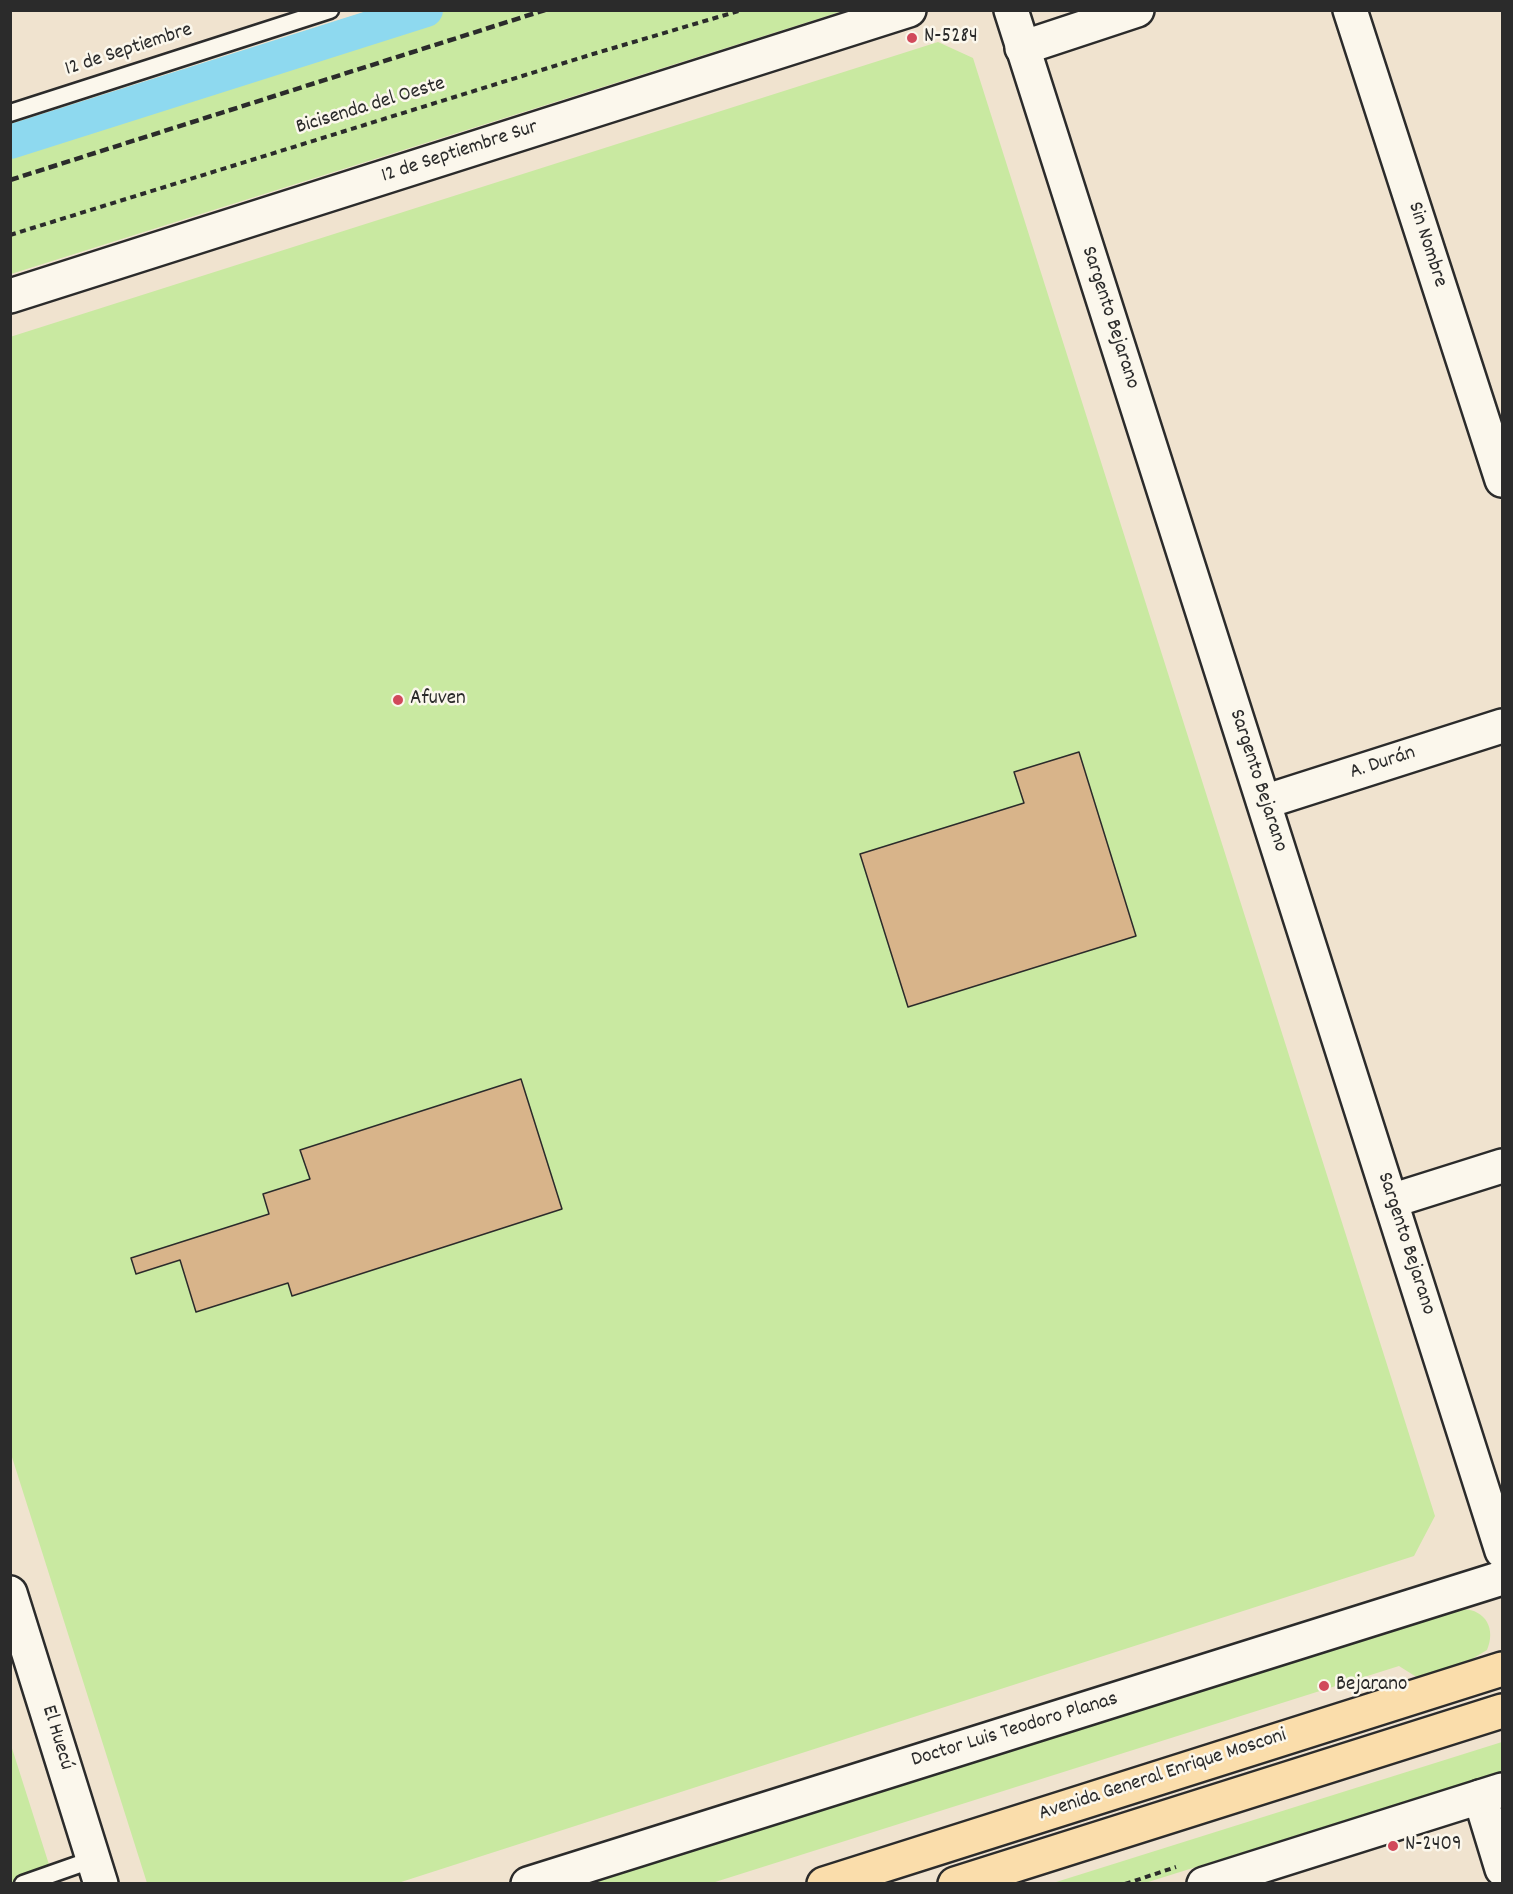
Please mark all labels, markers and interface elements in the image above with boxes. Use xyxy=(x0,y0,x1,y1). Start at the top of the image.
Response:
street label: 12 de Septiembre xyxy=(62,19,196,83)
place label: N-5284 xyxy=(924,25,978,51)
marker: N-5284 xyxy=(905,31,919,45)
street label: Bicisenda del Oeste xyxy=(293,72,449,142)
street label: 12 de Septiembre Sur xyxy=(379,116,541,190)
street label: Sin Nombre xyxy=(1400,199,1452,291)
street label: Sargento Bejarano xyxy=(1074,244,1144,392)
place label: Afuven xyxy=(410,687,466,713)
marker: Afuven xyxy=(391,693,405,707)
street label: Sargento Bejarano xyxy=(1222,707,1292,855)
street label: A. Durán xyxy=(1347,742,1419,786)
street label: Sargento Bejarano xyxy=(1370,1170,1440,1318)
place label: Bejarano xyxy=(1336,1673,1407,1699)
marker: Bejarano xyxy=(1317,1679,1331,1693)
street label: Doctor Luis Teodoro Planas xyxy=(909,1688,1121,1774)
street label: El Huecú xyxy=(34,1703,78,1773)
street label: Avenida General Enrique Mosconi xyxy=(1036,1724,1290,1828)
place label: N-2409 xyxy=(1405,1833,1462,1859)
marker: N-2409 xyxy=(1386,1839,1400,1853)

